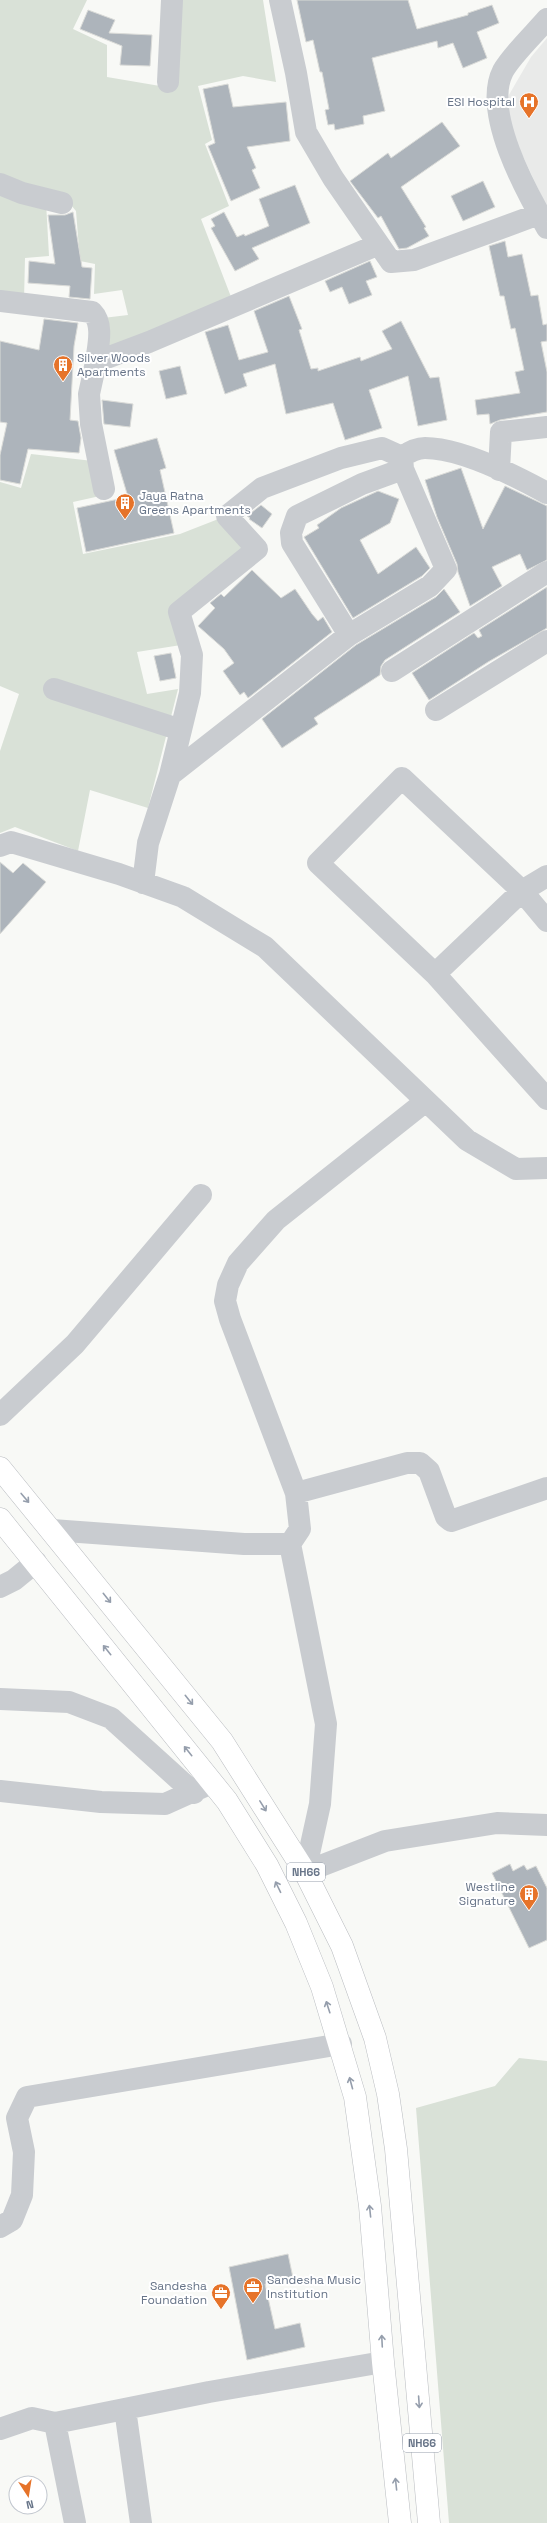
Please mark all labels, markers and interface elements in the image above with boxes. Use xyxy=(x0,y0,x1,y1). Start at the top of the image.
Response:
hospital icon: ESI Hospital xyxy=(518,91,540,119)
place label: ESI Hospital xyxy=(447,94,515,110)
place label: Silver Woods Apartments xyxy=(77,350,150,380)
building icon: Silver Woods Apartments xyxy=(52,354,74,382)
place label: Jaya Ratna Greens Apartments xyxy=(139,488,251,518)
building icon: Jaya Ratna Greens Apartments xyxy=(114,492,136,520)
one-way arrow xyxy=(21,1492,30,1503)
one-way arrow xyxy=(103,1593,112,1604)
one-way arrow xyxy=(102,1645,111,1656)
one-way arrow xyxy=(184,1694,193,1705)
one-way arrow xyxy=(184,1746,193,1757)
one-way arrow xyxy=(260,1800,268,1812)
road number: NH66 xyxy=(287,1863,325,1881)
place label: Westline Signature xyxy=(459,1879,515,1909)
one-way arrow xyxy=(274,1881,281,1893)
building icon: Westline Signature xyxy=(518,1883,540,1911)
one-way arrow xyxy=(324,2001,332,2013)
one-way arrow xyxy=(347,2077,354,2090)
one-way arrow xyxy=(366,2205,374,2218)
place label: Sandesha Music Institution xyxy=(267,2272,361,2302)
office icon: Sandesha Music Institution xyxy=(242,2276,264,2304)
place label: Sandesha Foundation xyxy=(141,2278,207,2308)
office icon: Sandesha Foundation xyxy=(210,2282,232,2310)
one-way arrow xyxy=(378,2335,385,2348)
one-way arrow xyxy=(415,2395,422,2408)
road number: NH66 xyxy=(403,2434,441,2452)
north arrow xyxy=(8,2475,48,2515)
one-way arrow xyxy=(392,2478,399,2491)
text: N xyxy=(25,2497,35,2512)

